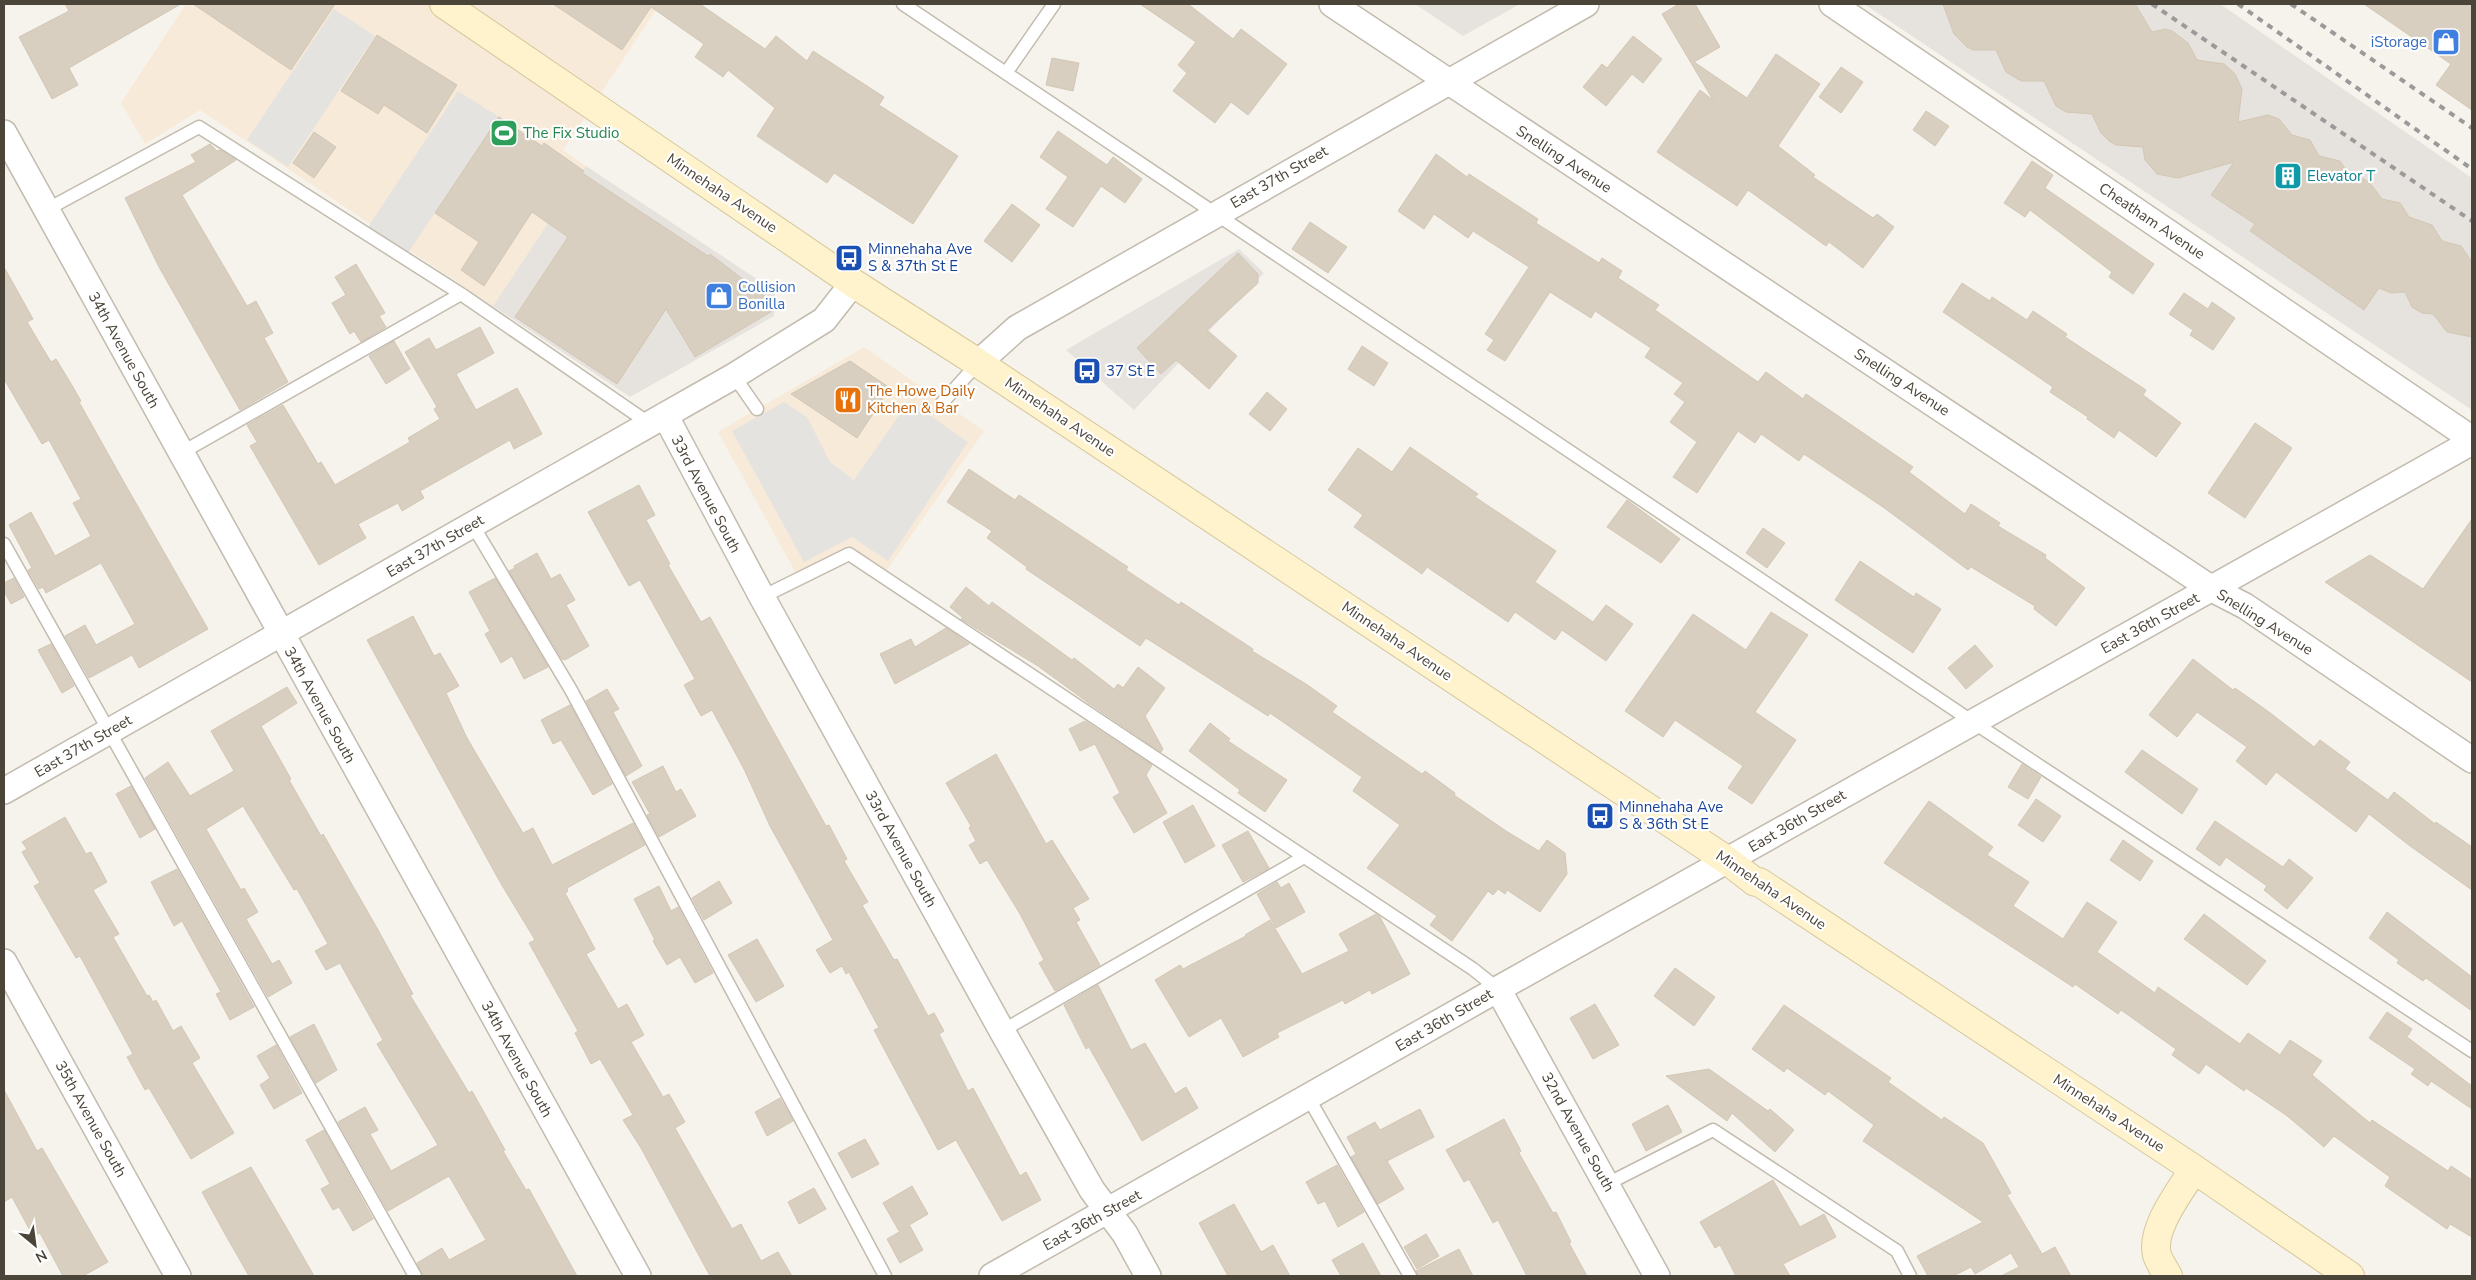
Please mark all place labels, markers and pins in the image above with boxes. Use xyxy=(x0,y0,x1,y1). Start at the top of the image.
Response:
shop icon: iStorage xyxy=(2431,27,2461,57)
place label: iStorage xyxy=(2371,32,2427,52)
sports icon: The Fix Studio xyxy=(489,118,519,148)
place label: The Fix Studio xyxy=(523,123,619,143)
building icon: Elevator T xyxy=(2273,161,2303,191)
place label: Elevator T xyxy=(2307,166,2375,186)
place label: Minnehaha Ave S & 37th St E xyxy=(868,239,972,276)
bus stop icon: Minnehaha Ave S & 37th St E xyxy=(834,243,864,273)
place label: Collision Bonilla xyxy=(738,277,796,314)
shop icon: Collision Bonilla xyxy=(704,281,734,311)
bus stop icon: 37 St E xyxy=(1072,356,1102,386)
place label: 37 St E xyxy=(1106,361,1155,381)
place label: The Howe Daily Kitchen & Bar xyxy=(867,381,975,418)
restaurant icon: The Howe Daily Kitchen & Bar xyxy=(833,385,863,415)
place label: Minnehaha Ave S & 36th St E xyxy=(1619,797,1723,834)
bus stop icon: Minnehaha Ave S & 36th St E xyxy=(1585,801,1615,831)

